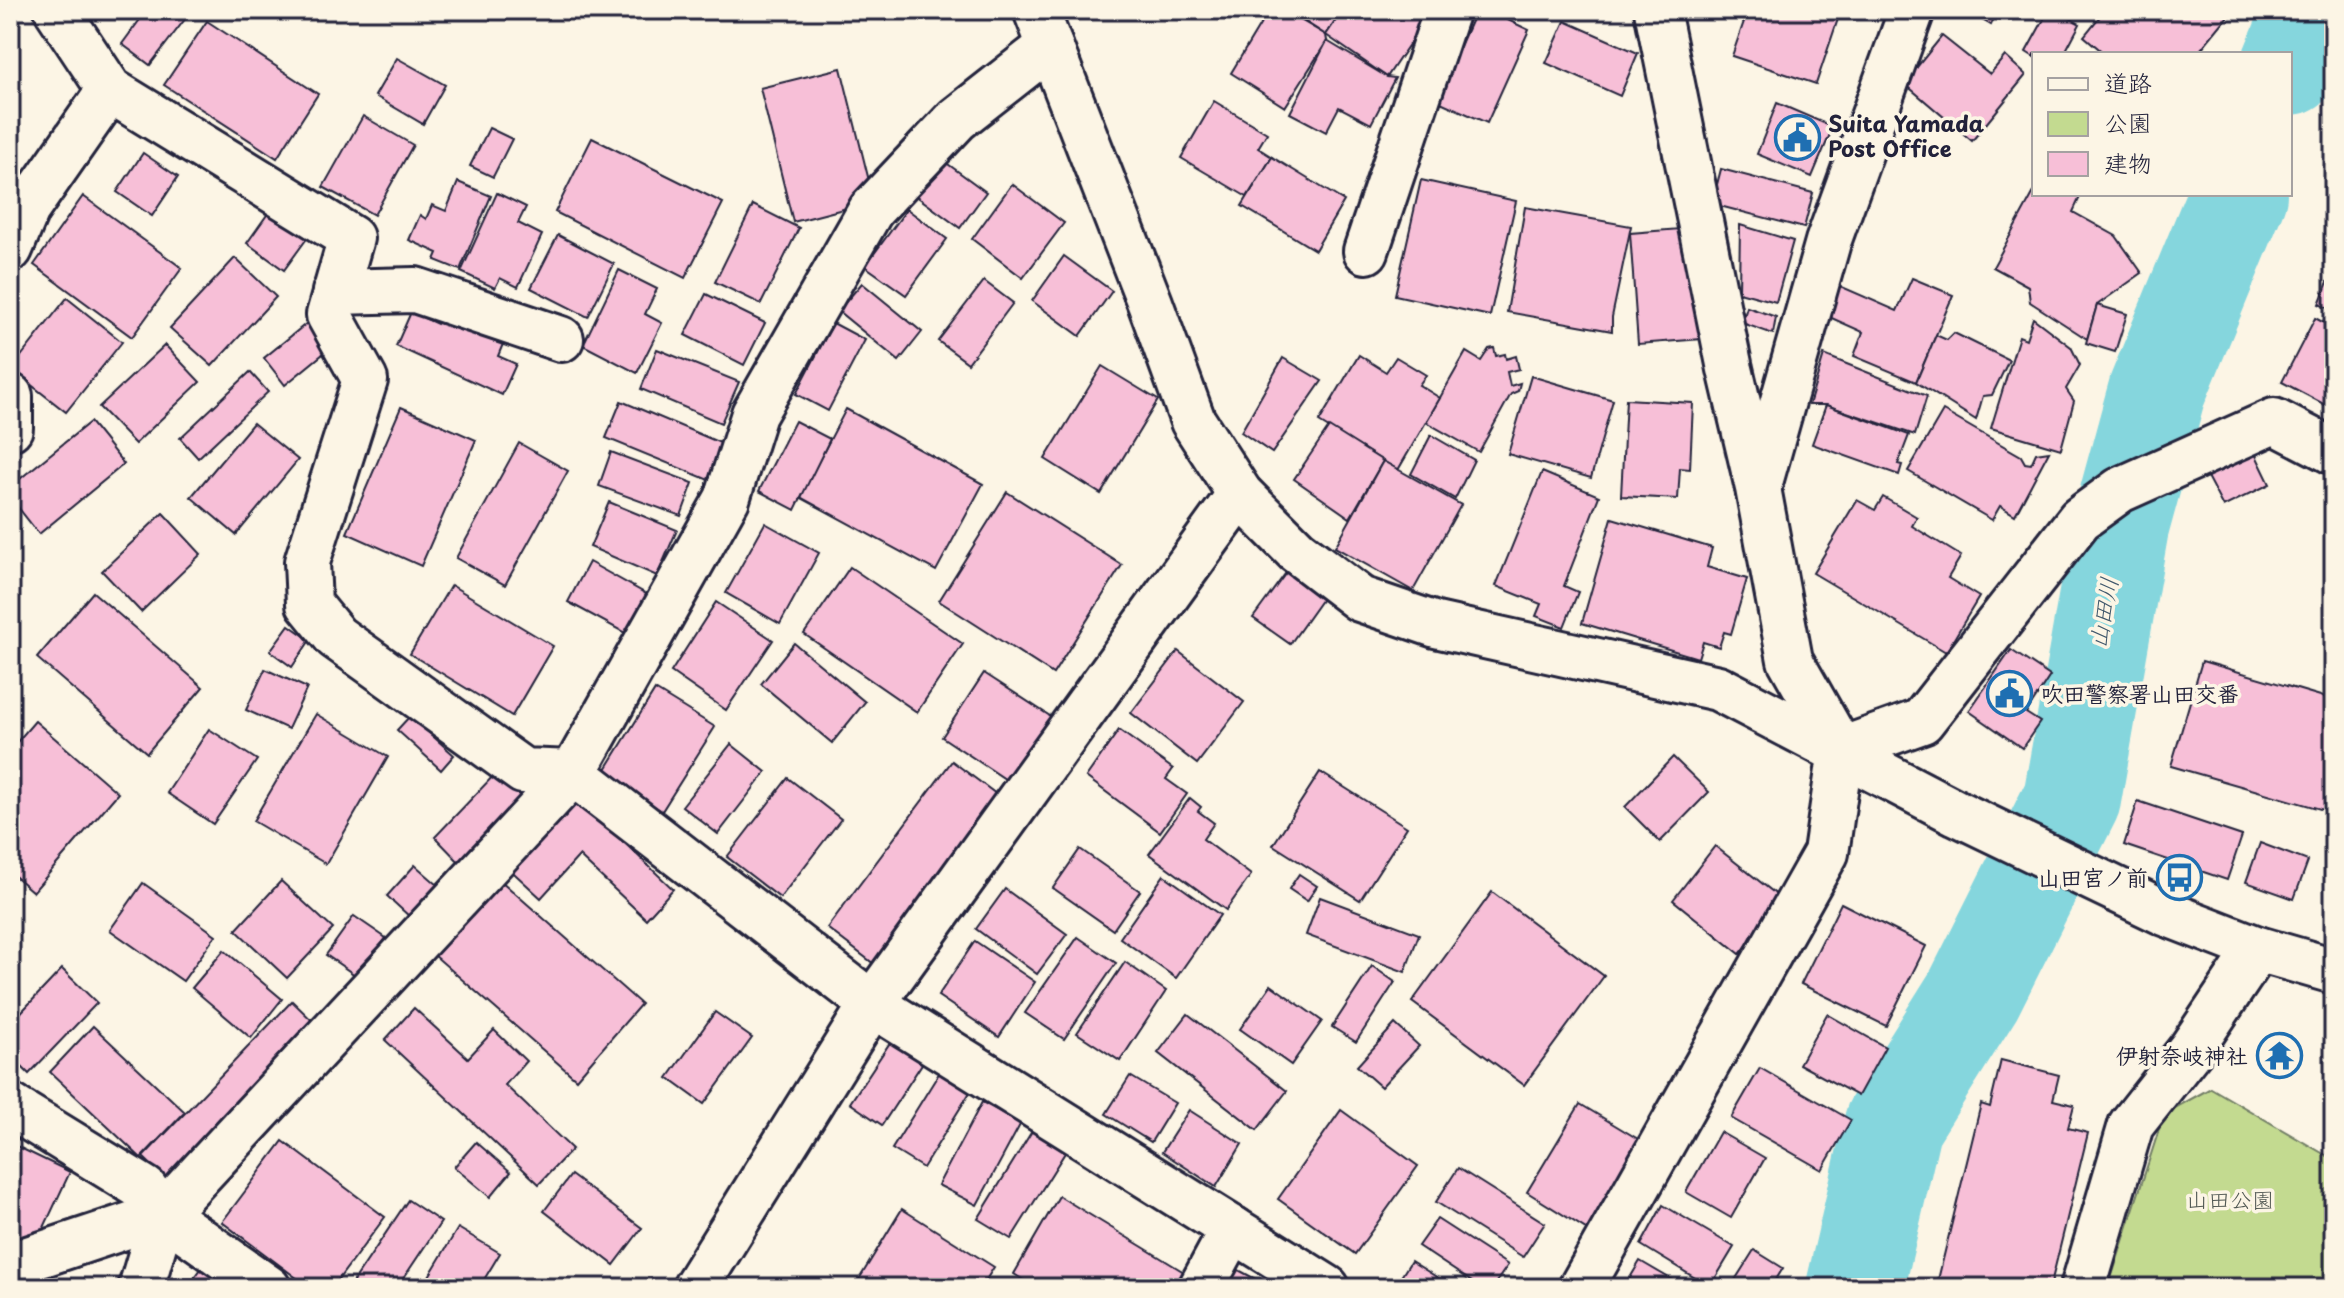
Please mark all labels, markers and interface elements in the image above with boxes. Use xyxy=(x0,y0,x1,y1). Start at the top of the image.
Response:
legend xyxy=(2032,52,2292,196)
text: 道路 xyxy=(2104,64,2152,100)
text: 公園 xyxy=(2104,104,2152,140)
place label: Suita Yamada Post Office xyxy=(1828,106,1985,164)
public building icon: Suita Yamada Post Office xyxy=(1773,113,1821,161)
text: 建物 xyxy=(2104,144,2152,180)
water label: 山田川 xyxy=(2078,574,2126,651)
public building icon: 吹田警察署山田交番 xyxy=(1986,670,2034,718)
place label: 吹田警察署山田交番 xyxy=(2041,676,2239,709)
bus stop icon: 山田宮ノ前 xyxy=(2155,854,2203,902)
place label: 山田宮ノ前 xyxy=(2038,860,2148,893)
temple icon: 伊射奈岐神社 xyxy=(2255,1032,2303,1080)
place label: 伊射奈岐神社 xyxy=(2116,1038,2248,1071)
park label: 山田公園 xyxy=(2186,1182,2274,1215)

